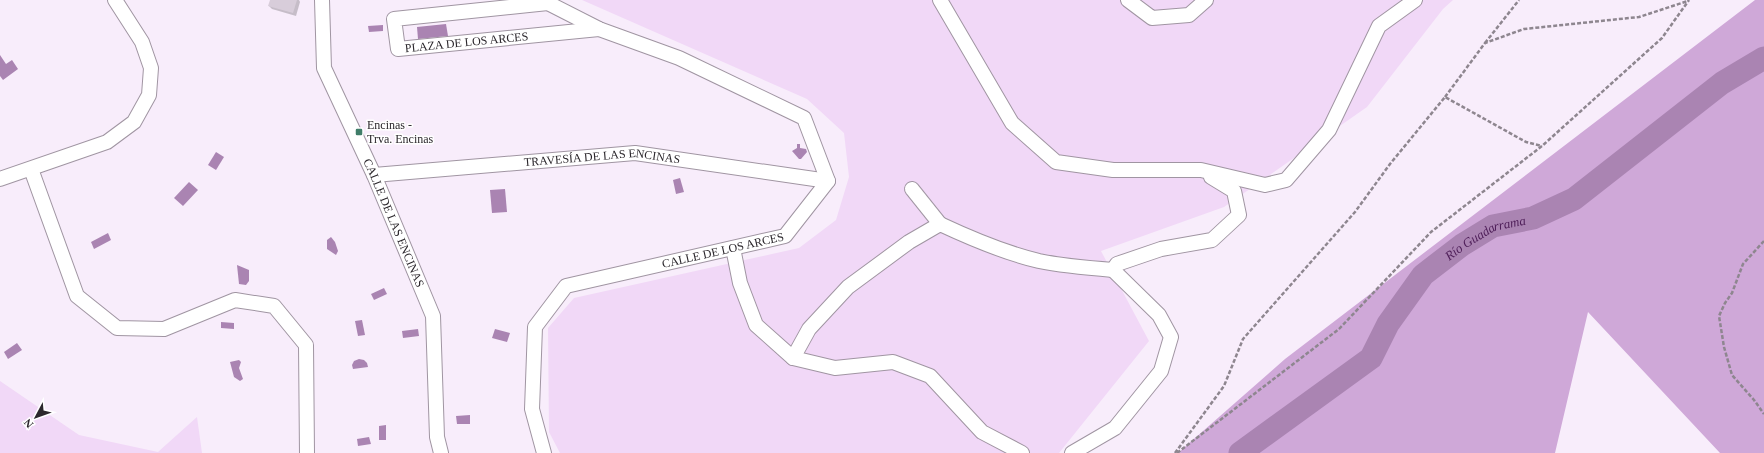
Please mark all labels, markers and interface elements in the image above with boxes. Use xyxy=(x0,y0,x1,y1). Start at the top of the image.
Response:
street label: PLAZA DE LOS ARCES xyxy=(404,29,529,55)
place label: Encinas - Trva. Encinas xyxy=(367,118,434,146)
marker: Encinas - Trva. Encinas xyxy=(354,127,364,137)
street label: TRAVESÍA DE LAS ENCINAS xyxy=(523,146,681,169)
street label: CALLE DE LAS ENCINAS xyxy=(360,156,427,289)
water label: Río Guadarrama xyxy=(1441,212,1527,264)
street label: CALLE DE LOS ARCES xyxy=(661,229,785,271)
north arrow xyxy=(16,397,56,437)
text: N xyxy=(21,417,36,430)

